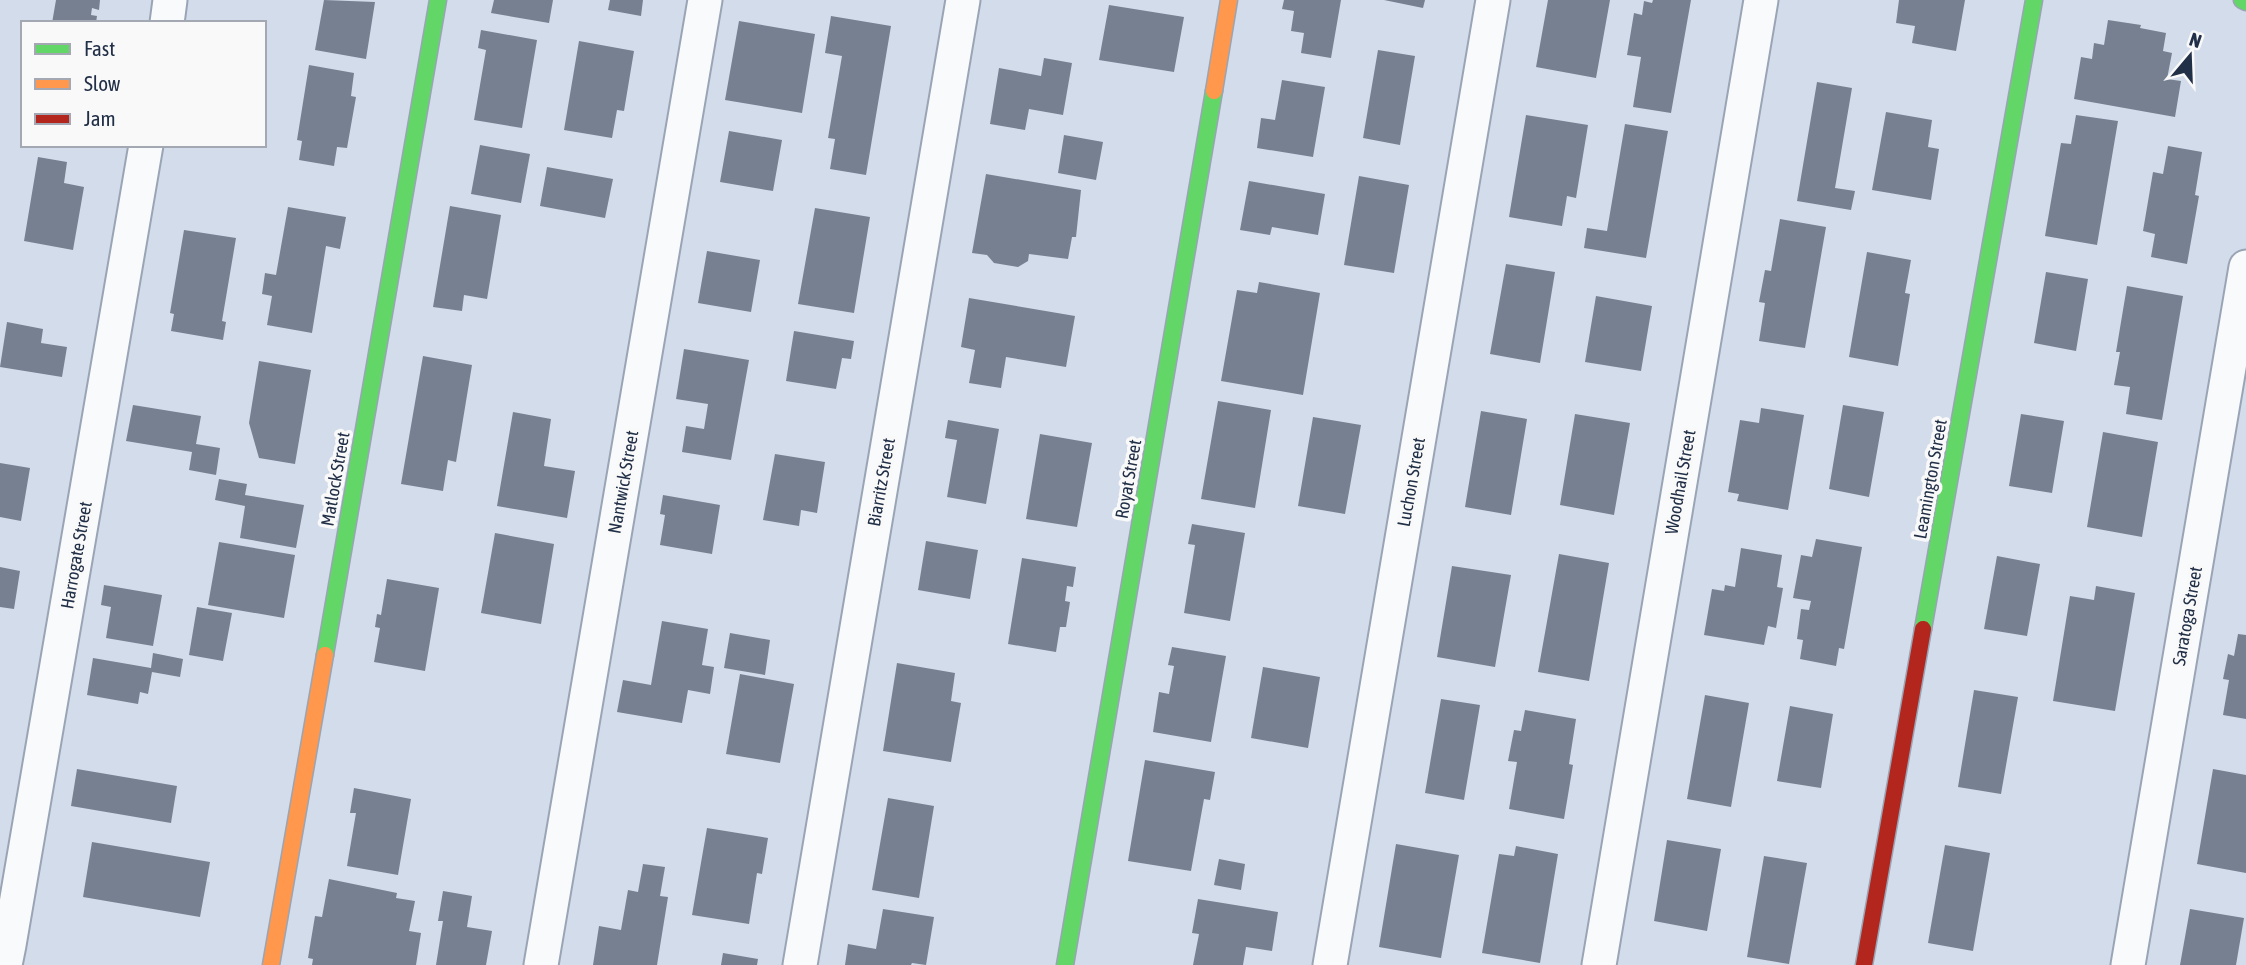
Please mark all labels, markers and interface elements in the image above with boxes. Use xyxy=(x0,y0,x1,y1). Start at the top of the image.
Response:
legend xyxy=(21,21,266,147)
north arrow xyxy=(2155,21,2225,91)
text: N xyxy=(2187,28,2204,52)
text: Fast xyxy=(84,36,115,60)
text: Slow xyxy=(84,71,121,95)
text: Jam xyxy=(84,106,116,130)
street label: Leamington Street xyxy=(1909,417,1951,541)
street label: Woodhail Street xyxy=(1660,428,1700,536)
street label: Nantwick Street xyxy=(604,429,642,535)
street label: Matlock Street xyxy=(316,430,354,528)
street label: Biarritz Street xyxy=(863,436,899,528)
street label: Luchon Street xyxy=(1393,436,1429,528)
street label: Royat Street xyxy=(1111,438,1145,520)
street label: Harrogate Street xyxy=(56,500,96,610)
street label: Saratoga Street xyxy=(2168,565,2206,667)

